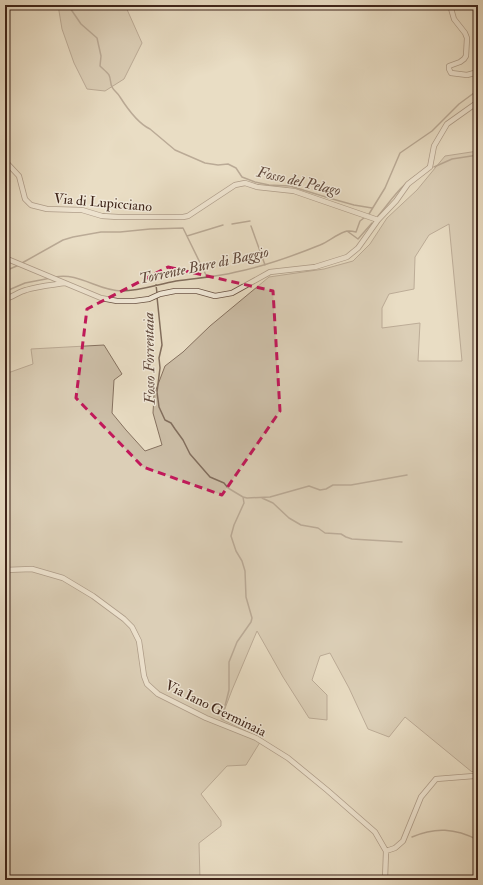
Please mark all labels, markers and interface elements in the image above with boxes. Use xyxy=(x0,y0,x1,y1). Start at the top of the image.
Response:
water label: Fosso del Pelago xyxy=(254,162,343,200)
street label: Via di Lupicciano xyxy=(53,190,153,216)
water label: Torrente Bure di Baggio xyxy=(138,242,271,288)
water label: Fosso Forrentaia xyxy=(139,312,160,405)
street label: Via Iano Germinaia xyxy=(162,677,269,740)

